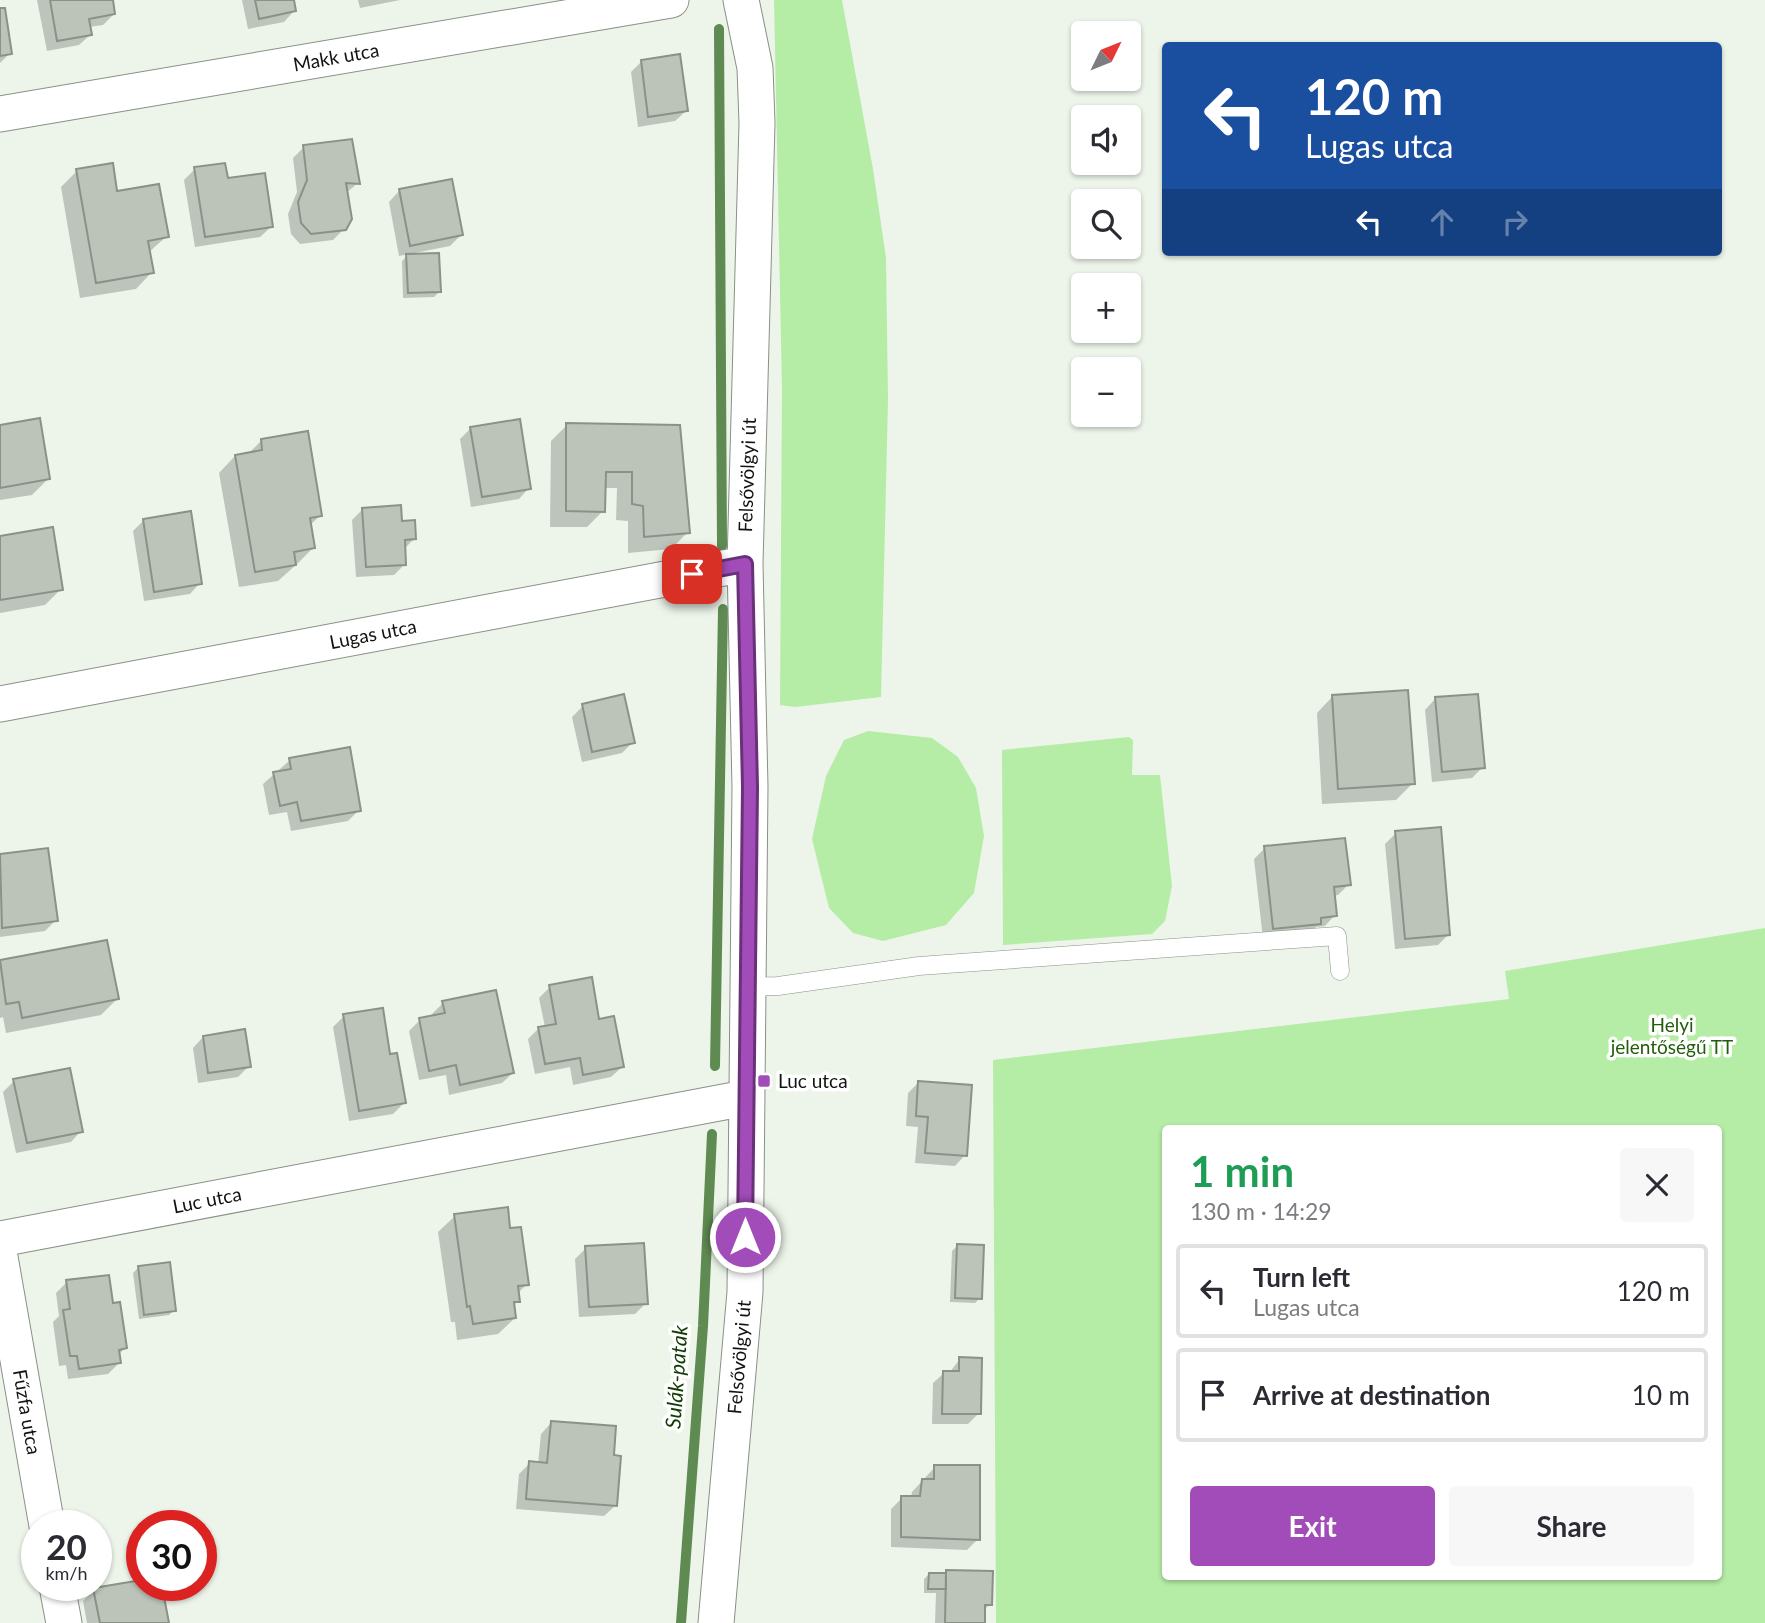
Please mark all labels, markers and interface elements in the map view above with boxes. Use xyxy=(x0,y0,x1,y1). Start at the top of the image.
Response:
north arrow xyxy=(1071,21,1141,91)
map controls xyxy=(1071,21,1141,427)
street label: Makk utca xyxy=(291,38,381,75)
text: 120 m xyxy=(1305,67,1443,125)
icon: left xyxy=(1190,70,1281,161)
button: sound xyxy=(1071,105,1141,175)
text: Lugas utca xyxy=(1305,126,1453,165)
button: search xyxy=(1071,189,1141,259)
icon: left xyxy=(1350,203,1388,241)
icon: ahead xyxy=(1423,203,1461,241)
icon: right xyxy=(1496,203,1534,241)
button: + xyxy=(1071,273,1141,343)
button: − xyxy=(1071,357,1141,427)
street label: Felsővölgyi út xyxy=(733,417,760,533)
pin xyxy=(662,544,722,604)
icon: arrive xyxy=(673,555,711,593)
street label: Lugas utca xyxy=(327,614,418,653)
park label: Helyi jelentőségű TT xyxy=(1610,1013,1733,1058)
place label: Luc utca xyxy=(778,1069,848,1092)
marker: Luc utca xyxy=(756,1073,772,1089)
text: 1 min xyxy=(1190,1146,1294,1196)
button: close xyxy=(1620,1148,1694,1222)
street label: Luc utca xyxy=(171,1182,243,1217)
text: 130 m · 14:29 xyxy=(1190,1197,1332,1225)
position arrow xyxy=(708,1200,782,1274)
text: Turn left xyxy=(1253,1261,1350,1293)
icon: left xyxy=(1194,1272,1232,1310)
text: 120 m xyxy=(1617,1275,1690,1307)
text: Lugas utca xyxy=(1253,1293,1360,1321)
street label: Felsővölgyi út xyxy=(722,1299,755,1415)
water label: Sulák-patak xyxy=(659,1323,692,1429)
street label: Fűzfa utca xyxy=(9,1368,46,1456)
icon: arrive xyxy=(1194,1376,1232,1414)
text: Arrive at destination xyxy=(1253,1379,1490,1411)
text: 10 m xyxy=(1632,1379,1690,1411)
button: Exit xyxy=(1190,1486,1435,1566)
button: Share xyxy=(1449,1486,1694,1566)
speed limit sign: 30 xyxy=(126,1510,217,1601)
text: 20 xyxy=(46,1525,87,1567)
text: km/h xyxy=(45,1562,88,1584)

